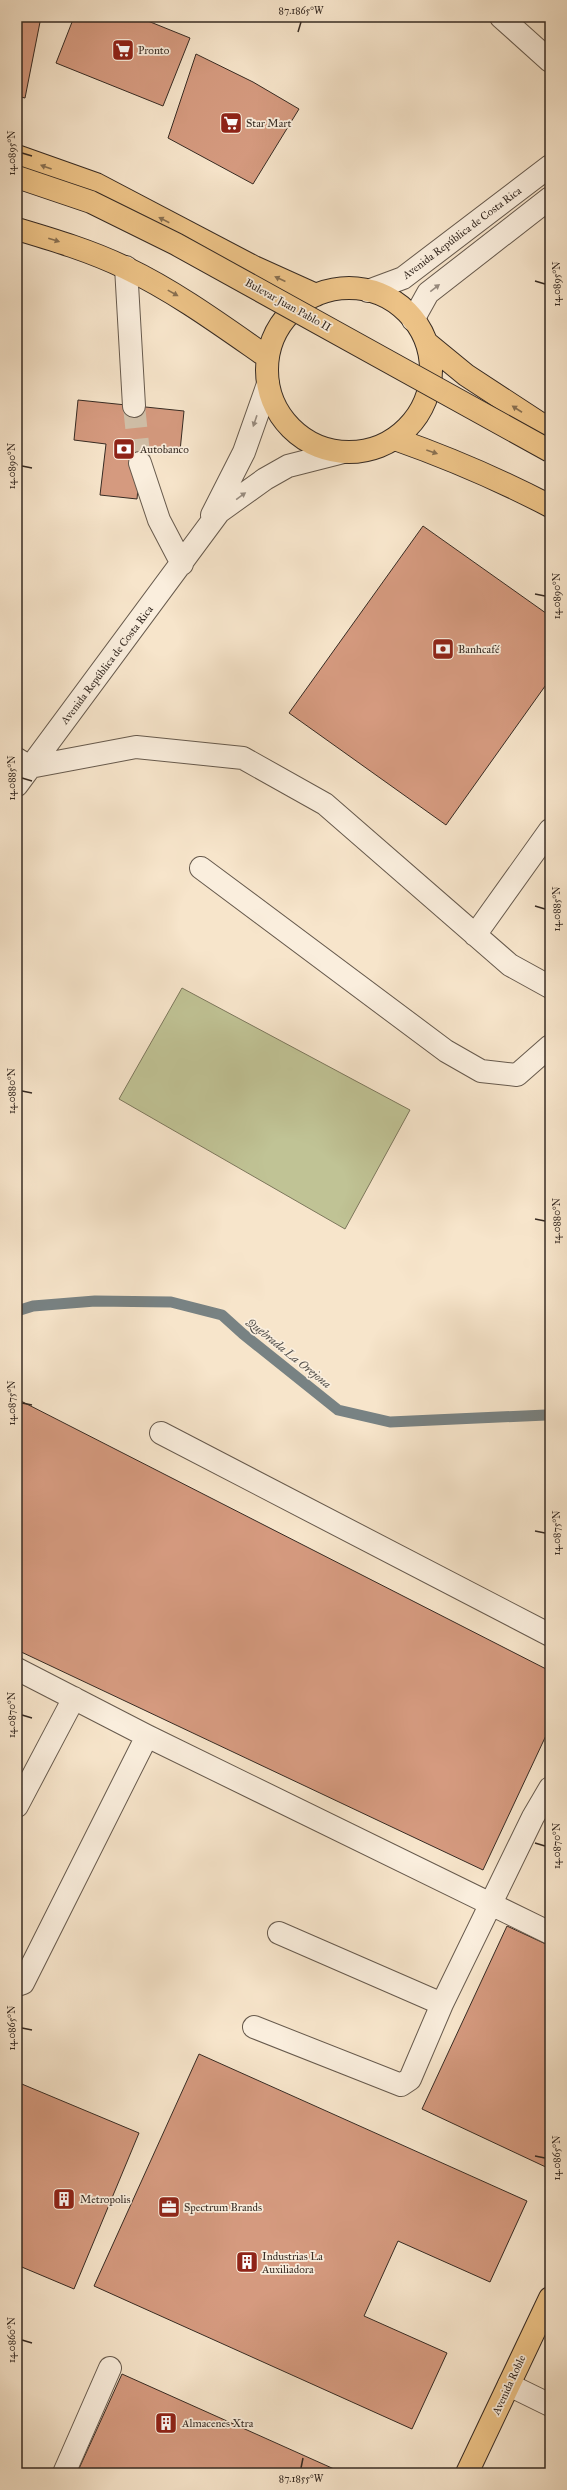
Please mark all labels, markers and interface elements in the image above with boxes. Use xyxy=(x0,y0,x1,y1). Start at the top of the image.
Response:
text: 87.1865°W xyxy=(279,5,324,17)
supermarket icon: Pronto xyxy=(110,37,136,63)
place label: Pronto xyxy=(138,44,170,57)
supermarket icon: Star Mart xyxy=(218,110,244,136)
place label: Star Mart xyxy=(246,117,291,130)
text: 14.0895°N xyxy=(6,130,18,176)
one-way arrow xyxy=(40,163,52,169)
street label: Avenida República de Costa Rica xyxy=(399,184,524,282)
one-way arrow xyxy=(159,217,170,223)
one-way arrow xyxy=(49,237,61,243)
text: 14.0895°N xyxy=(551,261,563,307)
street label: Bulevar Juan Pablo II xyxy=(242,276,334,335)
one-way arrow xyxy=(275,276,286,282)
one-way arrow xyxy=(430,284,441,292)
one-way arrow xyxy=(167,290,178,297)
one-way arrow xyxy=(512,405,522,413)
one-way arrow xyxy=(252,415,258,427)
bank icon: Autobanco xyxy=(111,436,137,462)
text: 14.0890°N xyxy=(6,442,18,489)
place label: Autobanco xyxy=(139,443,189,456)
one-way arrow xyxy=(426,449,438,455)
one-way arrow xyxy=(236,492,247,500)
text: 14.0890°N xyxy=(551,572,563,619)
street label: Avenida República de Costa Rica xyxy=(58,603,156,728)
bank icon: Banhcafé xyxy=(430,636,456,662)
place label: Banhcafé xyxy=(458,643,500,656)
text: 14.0885°N xyxy=(6,755,18,801)
text: 14.0885°N xyxy=(551,886,563,932)
text: 14.0880°N xyxy=(6,1067,18,1114)
text: 14.0880°N xyxy=(551,1197,563,1244)
water label: Quebrada La Orejona xyxy=(243,1314,334,1392)
text: 14.0875°N xyxy=(6,1380,18,1426)
text: 14.0875°N xyxy=(551,1510,563,1556)
text: 14.0870°N xyxy=(6,1691,18,1738)
text: 14.0870°N xyxy=(551,1822,563,1869)
text: 14.0865°N xyxy=(6,2005,18,2050)
text: 14.0865°N xyxy=(551,2135,563,2180)
building icon: Metropolis xyxy=(51,2186,77,2212)
place label: Metropolis xyxy=(80,2193,131,2206)
office icon: Spectrum Brands xyxy=(156,2194,182,2220)
place label: Spectrum Brands xyxy=(184,2201,262,2214)
building icon: Industrias La Auxiliadora xyxy=(234,2249,260,2275)
place label: Industrias La Auxiliadora xyxy=(261,2250,323,2276)
text: 14.0860°N xyxy=(6,2316,18,2363)
street label: Avenida Roble xyxy=(489,2353,529,2418)
building icon: Almacenes Xtra xyxy=(153,2410,179,2436)
place label: Almacenes Xtra xyxy=(181,2417,254,2430)
text: 87.1855°W xyxy=(279,2473,324,2485)

